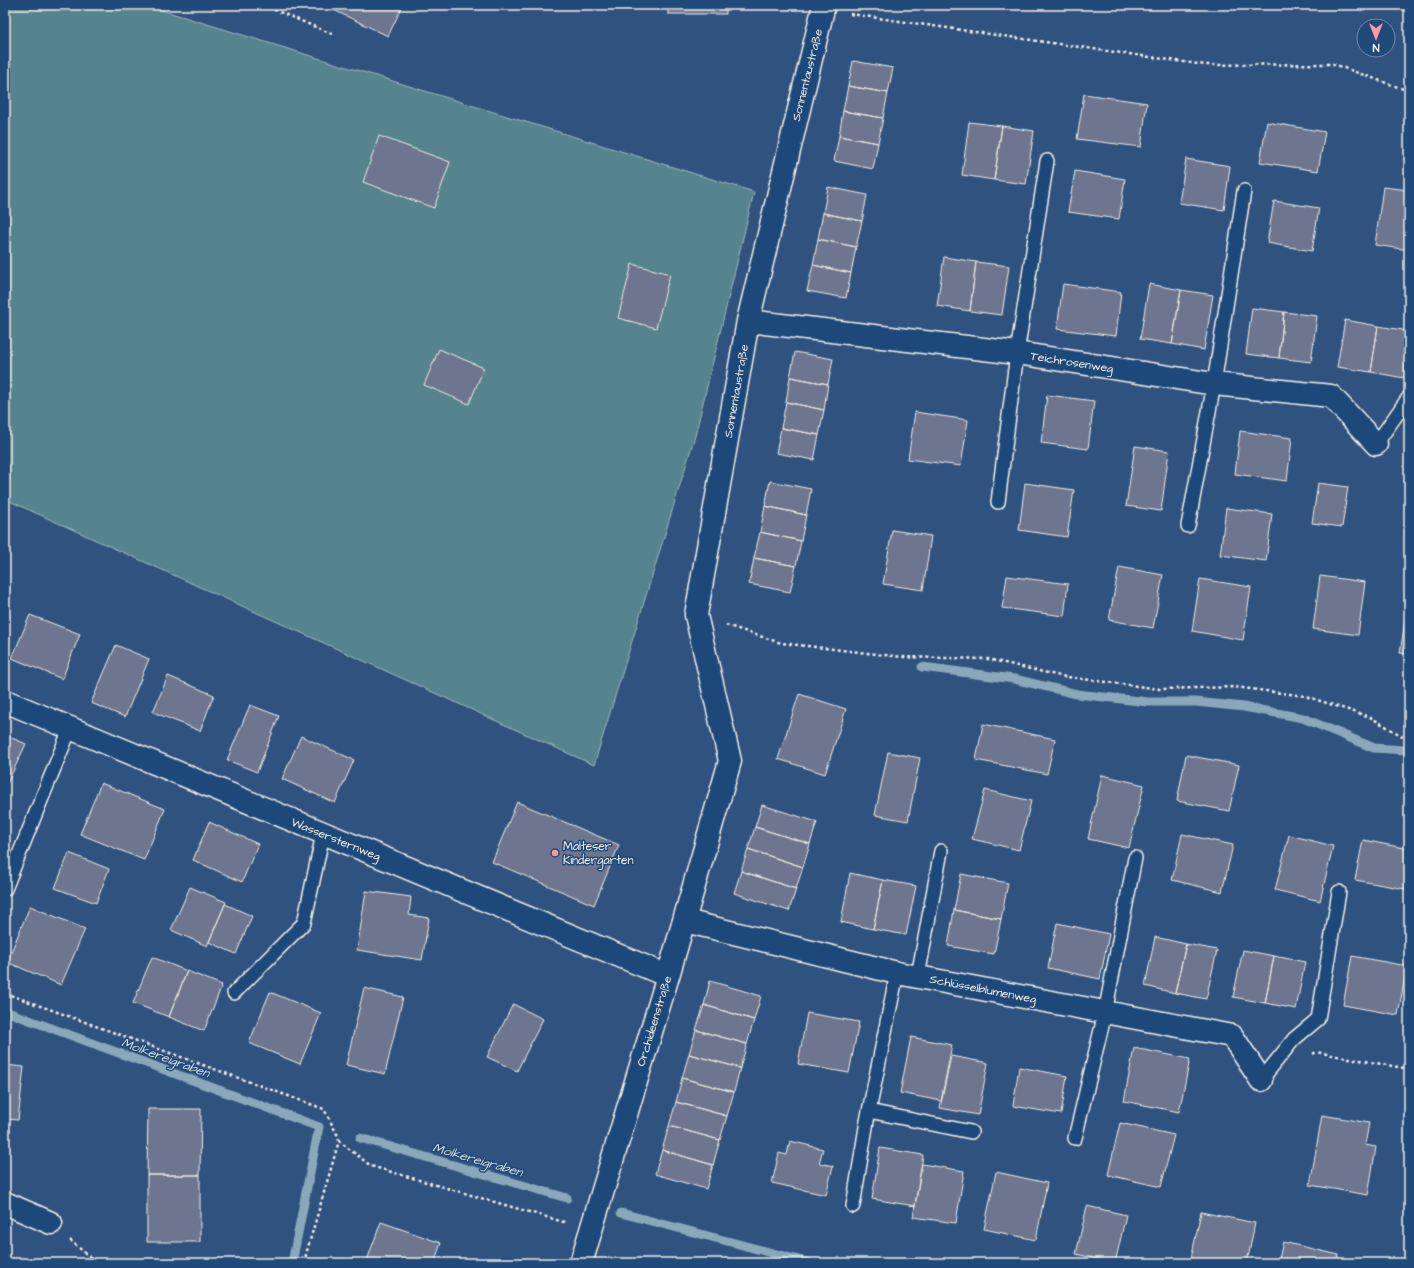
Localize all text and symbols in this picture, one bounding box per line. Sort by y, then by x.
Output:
north arrow [1356,18,1396,58]
street label: Sonnentaustraße [788,27,827,123]
text: N [1372,40,1379,55]
street label: Sonnentaustraße [720,343,753,439]
street label: Teichrosenweg [1029,348,1115,378]
street label: Wassersternweg [288,814,383,866]
place label: Malteser Kindergarten [563,838,634,870]
marker: Malteser Kindergarten [550,848,560,858]
street label: Schlüsselblumenweg [928,971,1038,1009]
street label: Orchideenstraße [633,973,676,1068]
water label: Molkereigraben [119,1034,214,1084]
water label: Molkereigraben [430,1139,526,1183]

